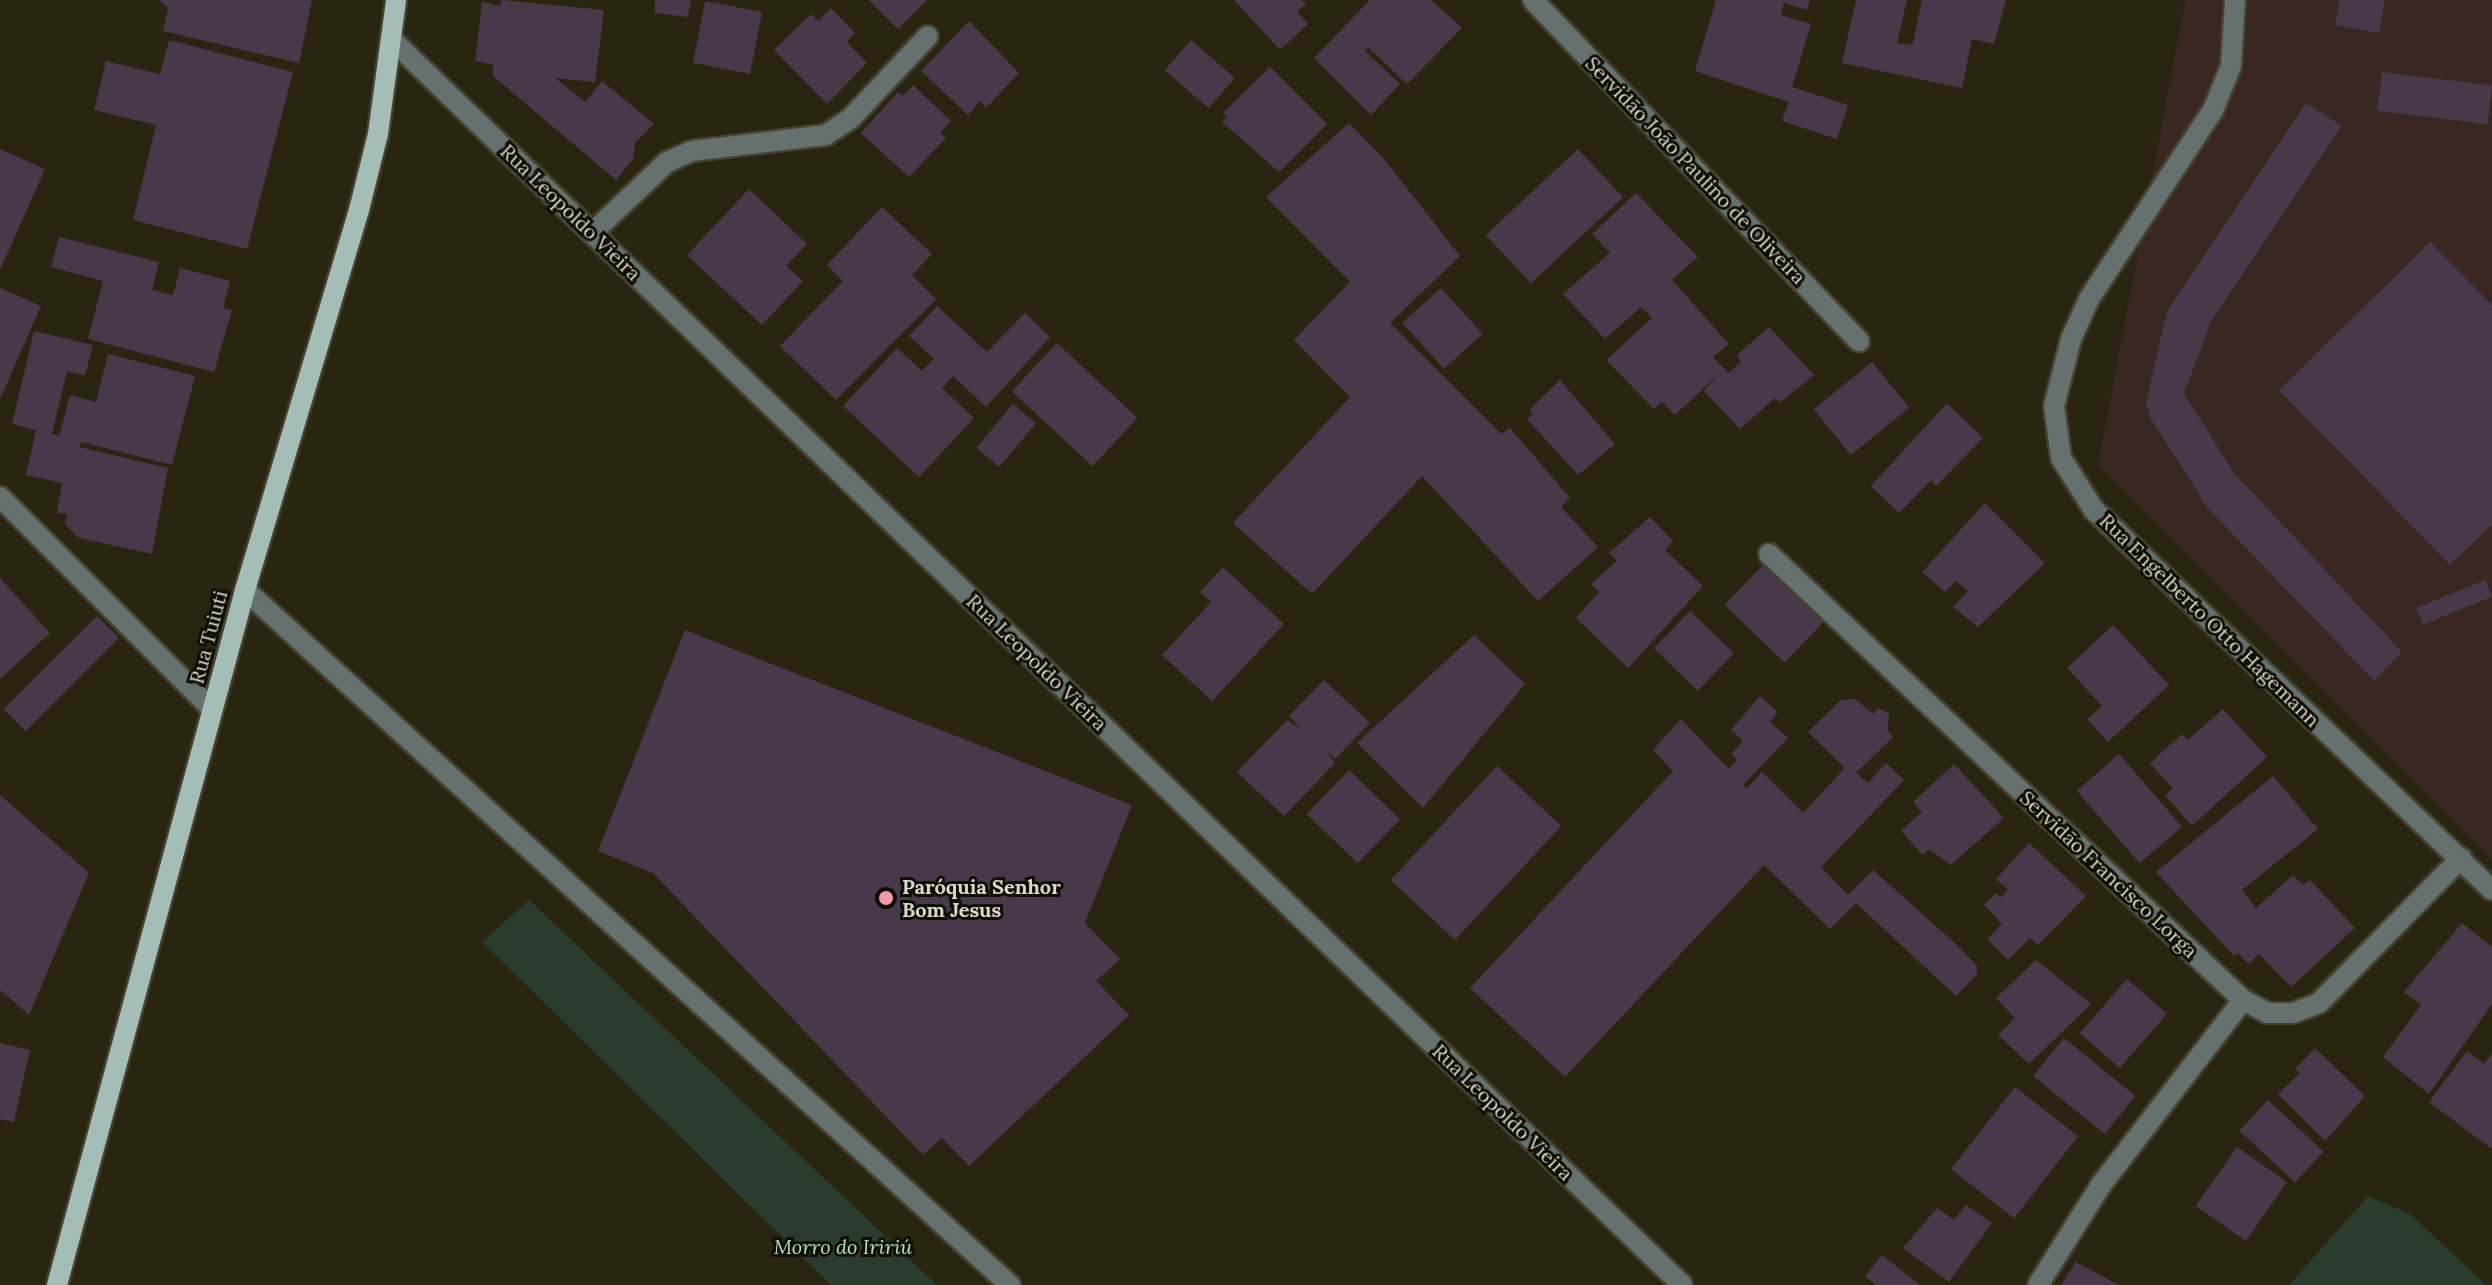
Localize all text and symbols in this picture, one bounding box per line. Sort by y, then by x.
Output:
street label: Servidão João Paulino de Oliveira [1581,51,1811,289]
street label: Rua Leopoldo Vieira [496,139,646,285]
street label: Rua Engelberto Otto Hagemann [2095,508,2325,732]
street label: Rua Tuiuti [184,588,232,686]
street label: Rua Leopoldo Vieira [962,589,1112,735]
street label: Servidão Francisco Lorga [2015,785,2203,963]
place label: Paróquia Senhor Bom Jesus [902,874,1061,921]
marker: Paróquia Senhor Bom Jesus [877,889,895,907]
street label: Rua Leopoldo Vieira [1428,1039,1578,1185]
park label: Morro do Iririú [774,1234,912,1258]

